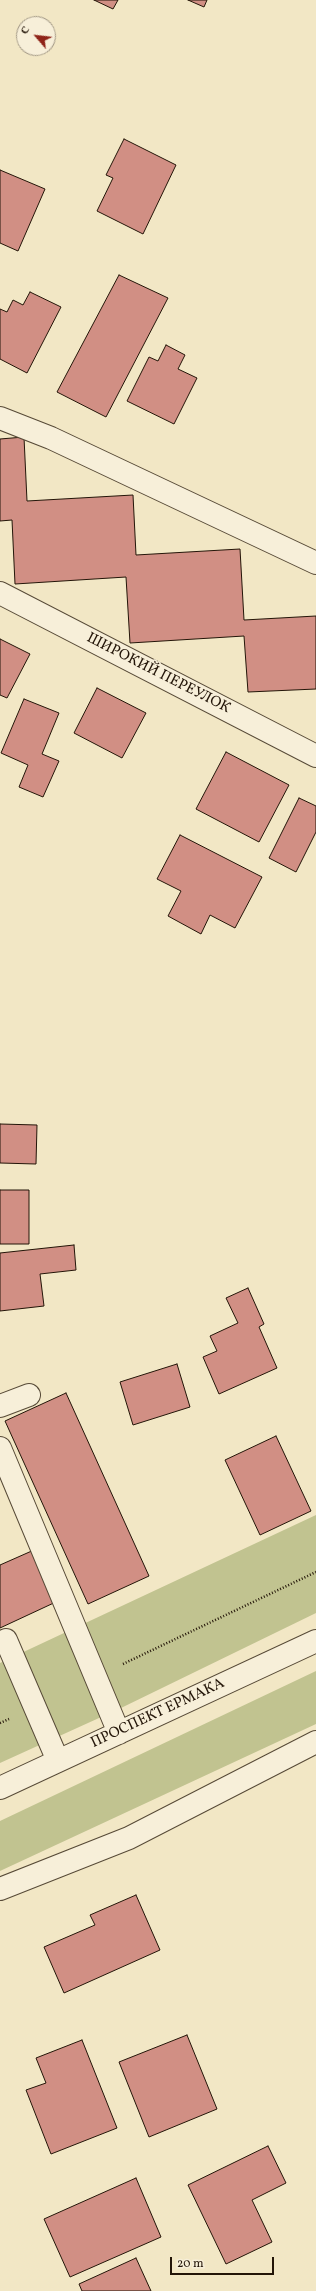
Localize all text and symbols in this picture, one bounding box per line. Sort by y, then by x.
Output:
north arrow [16,16,56,56]
text: С [18,24,34,37]
street label: ШИРОКИЙ ПЕРЕУЛОК [83,630,233,718]
street label: ПРОСПЕКТ ЕРМАКА [88,1675,228,1753]
scale bar [172,2249,276,2275]
text: 20 m [177,2256,204,2272]

